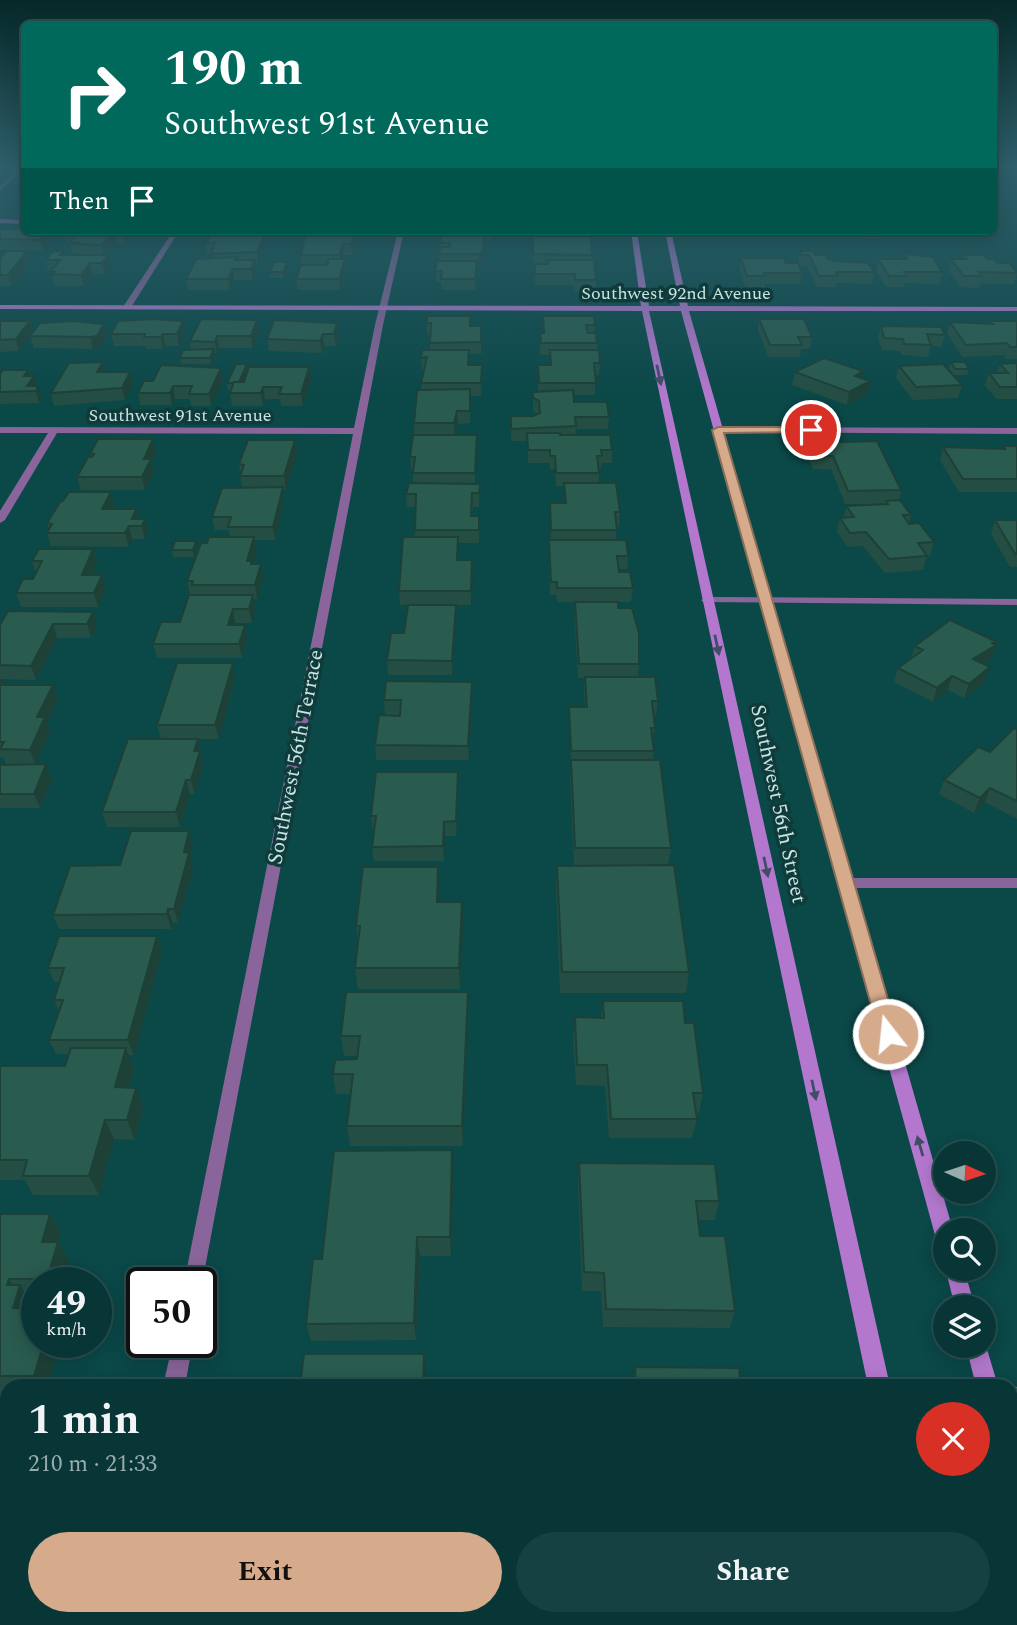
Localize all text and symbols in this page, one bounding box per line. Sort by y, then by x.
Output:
text: 190 m [164,32,303,107]
icon: right [49,49,140,140]
text: Southwest 91st Avenue [164,100,489,149]
text: Then [49,181,109,221]
icon: arrive [123,182,161,220]
street label: Southwest 92nd Avenue [581,280,771,307]
one-way arrow [654,364,665,386]
pin [781,400,841,460]
street label: Southwest 91st Avenue [88,402,272,429]
icon: arrive [792,411,830,449]
one-way arrow [712,634,723,656]
street label: Southwest 56th Terrace [259,647,333,867]
street label: Southwest 56th Street [741,702,815,906]
one-way arrow [760,856,771,878]
position arrow [851,997,925,1071]
one-way arrow [809,1079,820,1101]
one-way arrow [914,1135,925,1157]
north arrow [933,1141,996,1204]
map controls [933,1141,996,1358]
button: search [933,1218,996,1281]
speed limit sign: 50 [126,1267,217,1358]
text: 49 [47,1277,86,1330]
button: layers [933,1295,996,1358]
text: km/h [46,1316,87,1343]
text: 1 min [28,1389,140,1452]
button: close [916,1402,990,1476]
text: 210 m · 21:33 [28,1447,157,1482]
button: Exit [28,1532,502,1612]
button: Share [516,1532,990,1612]

